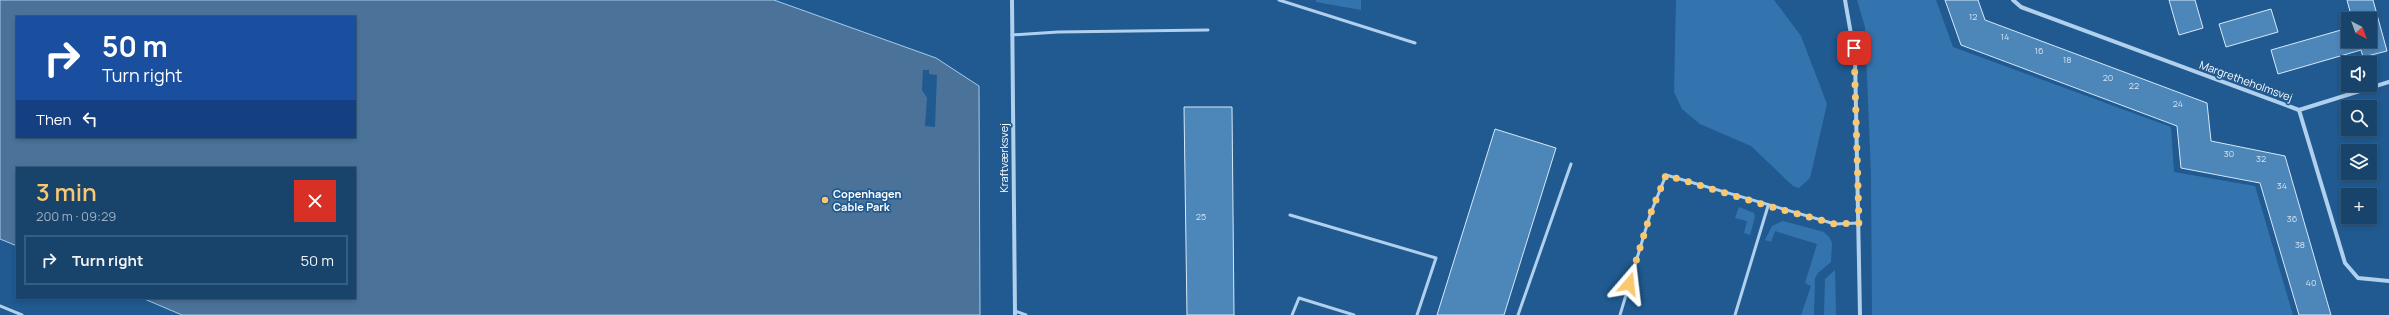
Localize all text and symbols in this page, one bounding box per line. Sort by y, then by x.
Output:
house number: 12 [1969,10,1977,23]
north arrow [2341,12,2377,48]
map controls [2341,12,2377,224]
text: 50 m [102,27,168,65]
house number: 14 [2001,30,2009,43]
pin [1837,31,1871,65]
icon: right [36,32,88,84]
icon: arrive [1843,37,1865,59]
house number: 16 [2034,44,2044,57]
house number: 18 [2063,53,2071,66]
button: sound [2341,56,2377,92]
street label: Margretheholmsvej [2197,57,2295,104]
text: Turn right [102,63,183,87]
house number: 20 [2103,71,2113,84]
house number: 22 [2129,79,2139,92]
house number: 24 [2173,97,2183,110]
button: search [2341,100,2377,136]
icon: left [79,108,101,130]
text: Then [36,109,71,130]
street label: Kraftværksvej [996,123,1011,193]
button: layers [2341,144,2377,180]
house number: 30 [2224,147,2234,160]
house number: 32 [2256,152,2266,165]
text: 3 min [36,175,97,208]
house number: 34 [2277,179,2287,192]
button: close [294,180,336,222]
place label: Copenhagen Cable Park [833,186,901,214]
button: + [2341,188,2377,224]
marker: Copenhagen Cable Park [820,195,830,205]
text: 200 m · 09:29 [36,207,116,225]
house number: 25 [1196,210,1206,223]
house number: 36 [2287,212,2298,225]
house number: 38 [2295,238,2305,251]
icon: right [38,249,60,271]
text: Turn right [72,250,143,271]
text: 50 m [300,250,334,271]
position arrow [1608,263,1650,305]
house number: 40 [2306,276,2316,289]

